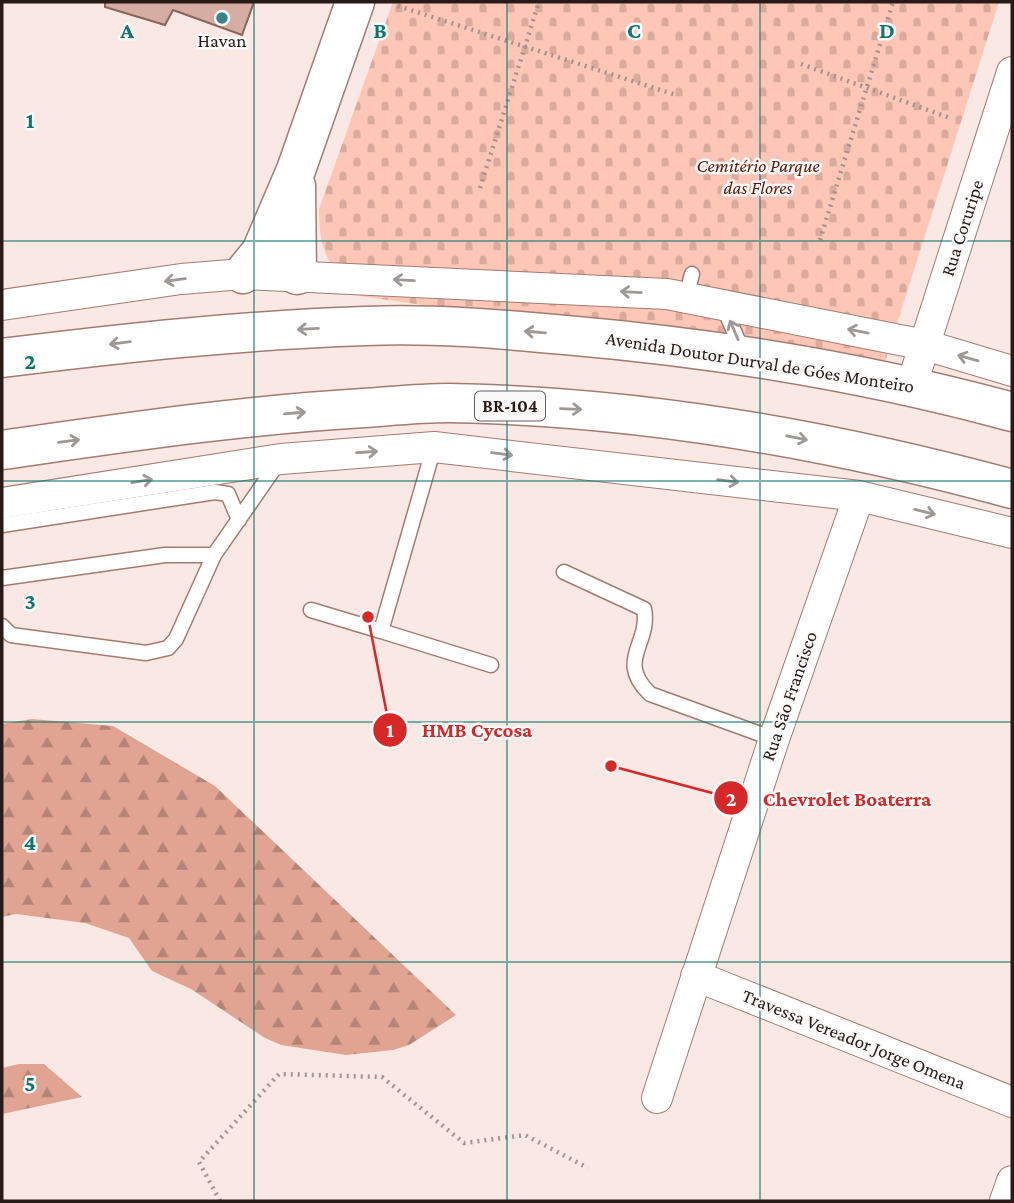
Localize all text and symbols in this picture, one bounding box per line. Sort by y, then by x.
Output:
marker: Havan [214,10,230,26]
text: A [119,17,134,43]
text: B [373,17,387,43]
text: C [627,17,641,43]
text: D [879,17,895,43]
place label: Havan [198,30,246,51]
text: 1 [26,107,35,133]
park label: Cemitério Parque das Flores [696,155,820,198]
street label: Rua Coruripe [937,177,987,279]
one-way arrow [164,274,187,287]
one-way arrow [392,274,415,287]
one-way arrow [620,285,643,298]
one-way arrow [727,320,740,341]
one-way arrow [297,323,320,336]
one-way arrow [847,324,870,338]
one-way arrow [524,325,547,338]
street label: Avenida Doutor Durval de Góes Monteiro [604,327,916,397]
one-way arrow [109,337,132,350]
text: 2 [24,348,36,374]
one-way arrow [958,350,980,363]
road number: BR-104 [475,392,545,420]
one-way arrow [559,402,582,415]
one-way arrow [283,406,306,419]
one-way arrow [785,432,808,445]
one-way arrow [57,434,80,447]
one-way arrow [356,445,378,458]
one-way arrow [490,448,513,461]
one-way arrow [130,474,153,487]
one-way arrow [716,474,739,487]
one-way arrow [913,506,936,519]
text: 3 [24,588,36,614]
street label: Rua São Francisco [757,628,821,764]
callout: HMB Cycosa [373,709,546,751]
text: 1 [386,718,394,742]
text: HMB Cycosa [422,718,533,742]
callout: Chevrolet Boaterra [713,777,945,819]
text: 2 [726,787,737,811]
text: Chevrolet Boaterra [763,787,932,811]
text: 4 [24,829,36,855]
street label: Travessa Vereador Jorge Omena [739,984,969,1094]
text: 5 [24,1070,36,1096]

